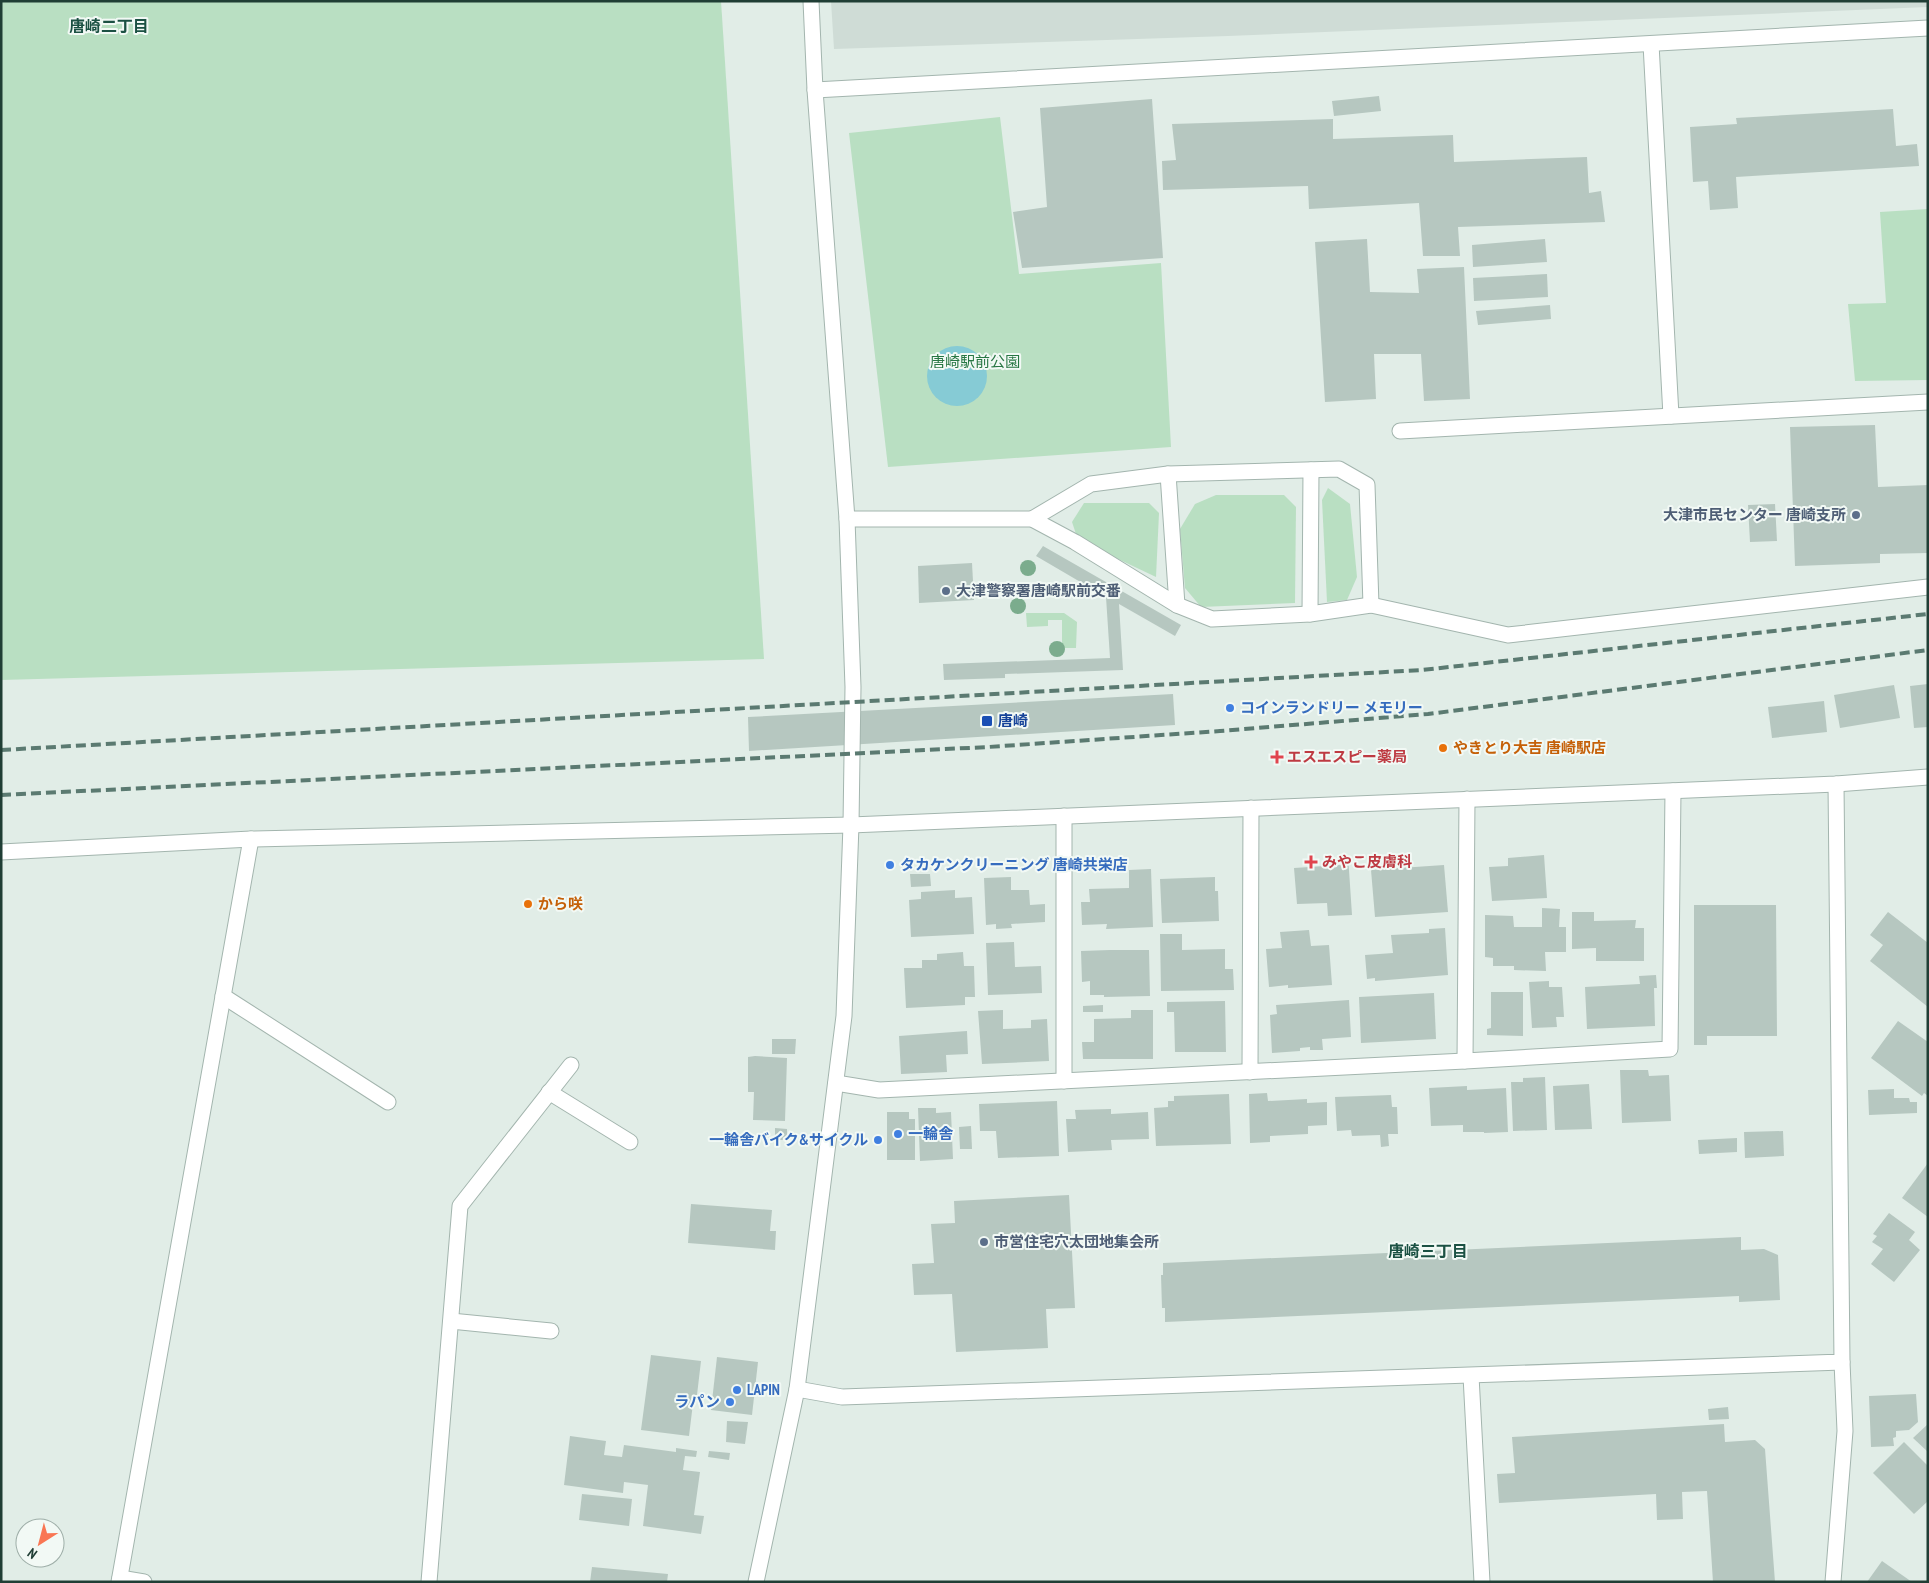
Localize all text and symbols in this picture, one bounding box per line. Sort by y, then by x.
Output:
district label: 唐崎二丁目 [69,16,149,36]
park label: 唐崎駅前公園 [930,352,1020,371]
place label: 大津市民センター 唐崎支所 [1663,505,1846,524]
marker: 大津市民センター 唐崎支所 [1850,509,1862,521]
place label: 大津警察署唐崎駅前交番 [956,581,1121,600]
marker: 大津警察署唐崎駅前交番 [940,585,952,597]
place label: コインランドリー メモリー [1240,698,1423,717]
marker: コインランドリー メモリー [1224,702,1236,714]
place label: 唐崎 [998,711,1028,730]
marker: 唐崎 [980,714,994,728]
place label: やきとり大吉 唐崎駅店 [1453,738,1606,757]
marker: やきとり大吉 唐崎駅店 [1437,742,1449,754]
place label: エスエスピー薬局 [1287,747,1407,766]
marker: エスエスピー薬局 [1271,751,1283,763]
place label: みやこ皮膚科 [1322,852,1412,871]
place label: タカケンクリーニング 唐崎共栄店 [900,855,1128,874]
marker: みやこ皮膚科 [1304,855,1318,869]
marker: タカケンクリーニング 唐崎共栄店 [884,859,896,871]
place label: から咲 [538,894,583,913]
marker: から咲 [522,898,534,910]
place label: 一輪舎 [908,1124,954,1143]
marker: 一輪舎 [892,1128,904,1140]
place label: 一輪舎バイク&サイクル [709,1130,868,1149]
marker: 一輪舎バイク&サイクル [872,1134,884,1146]
place label: 市営住宅穴太団地集会所 [994,1232,1159,1251]
marker: 市営住宅穴太団地集会所 [978,1236,990,1248]
district label: 唐崎三丁目 [1388,1241,1468,1261]
place label: LAPIN [747,1380,780,1399]
marker: LAPIN [731,1384,743,1396]
place label: ラパン [674,1392,720,1411]
marker: ラパン [724,1396,736,1408]
north arrow [15,1518,65,1568]
text: N [24,1544,41,1563]

